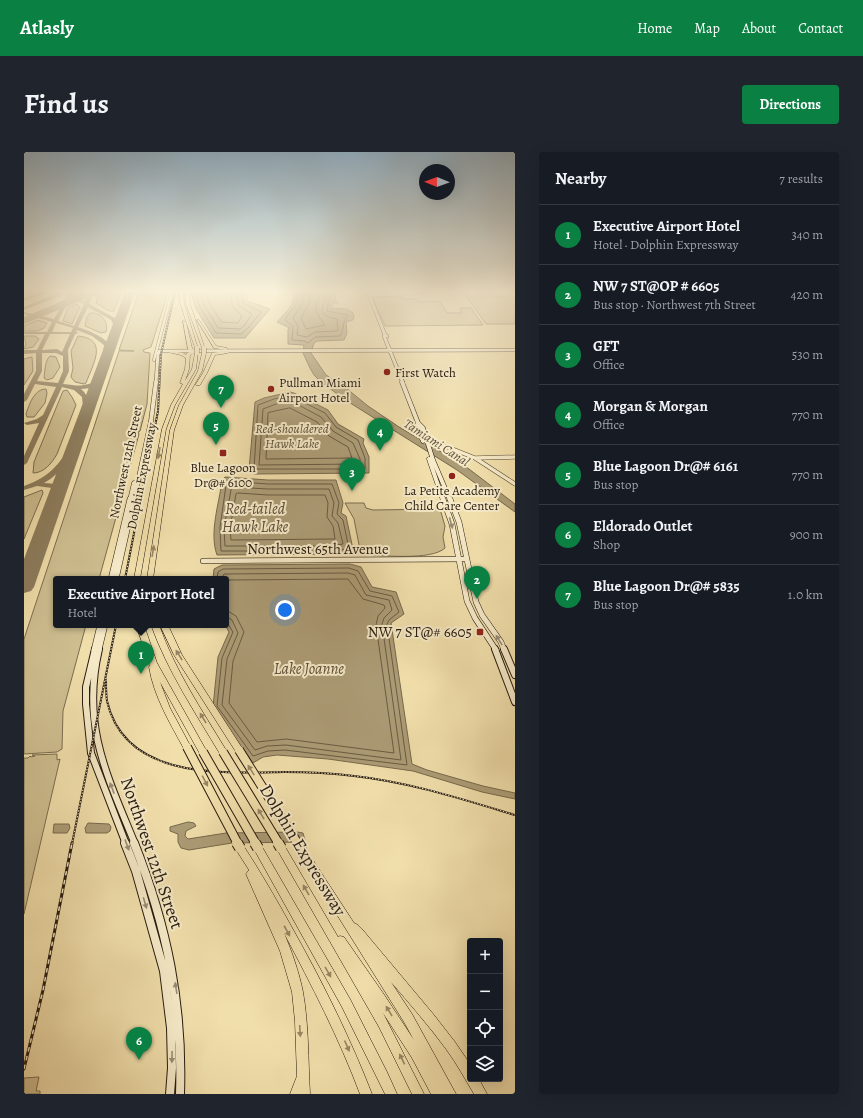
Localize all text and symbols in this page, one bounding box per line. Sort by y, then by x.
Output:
text: Atlasly [20,15,74,41]
text: Home [637,19,672,38]
text: Map [694,19,720,38]
text: About [742,19,776,38]
text: Contact [798,19,843,38]
text: Find us [24,85,109,123]
button: Directions [742,85,839,124]
north arrow [419,164,455,200]
text: Nearby [555,167,606,190]
text: 7 results [779,170,823,187]
text: Executive Airport Hotel [593,216,740,236]
text: 1 [566,226,570,243]
text: 340 m [791,226,823,243]
text: Hotel · Dolphin Expressway [593,236,738,253]
text: NW 7 ST@OP # 6605 [593,276,719,296]
text: 2 [565,286,571,303]
text: 420 m [791,286,823,303]
text: Bus stop · Northwest 7th Street [593,296,756,313]
text: GFT [593,336,619,356]
text: 3 [565,346,571,363]
text: 530 m [792,346,823,363]
text: Office [593,356,625,373]
place label: First Watch [395,364,456,381]
marker: First Watch [382,367,392,377]
place label: Pullman Miami Airport Hotel [278,374,362,406]
pin: 7 [208,375,234,408]
marker: Pullman Miami Airport Hotel [266,384,276,394]
text: Morgan & Morgan [593,396,708,416]
street label: Northwest 12th Street [105,404,146,520]
text: 4 [565,406,571,423]
text: 770 m [792,406,823,423]
pin: 5 [203,412,229,445]
water label: Tamiami Canal [400,415,474,471]
text: Office [593,416,625,433]
pin: 4 [367,418,393,451]
water label: Red-shouldered Hawk Lake [255,420,329,452]
street label: Dolphin Expressway [123,421,160,531]
one-way arrow [156,447,162,459]
marker: Blue Lagoon Dr@# 6100 [218,448,228,458]
text: Blue Lagoon Dr@# 6161 [593,456,738,476]
pin: 3 [339,458,365,491]
place label: Blue Lagoon Dr@# 6100 [190,459,256,491]
text: 5 [565,466,571,483]
text: 770 m [792,466,823,483]
marker: La Petite Academy Child Care Center [447,471,457,481]
text: Bus stop [593,476,638,493]
place label: La Petite Academy Child Care Center [404,482,500,514]
water label: Red-tailed Hawk Lake [222,498,288,538]
text: Eldorado Outlet [593,516,693,536]
one-way arrow [448,517,454,529]
text: 6 [565,526,571,543]
text: 900 m [790,526,823,543]
text: Shop [593,536,620,553]
street label: Northwest 65th Avenue [247,539,389,559]
one-way arrow [150,545,156,557]
pin: 2 [464,566,490,599]
popup [53,576,229,628]
text: Blue Lagoon Dr@# 5835 [593,576,740,596]
text: Executive Airport Hotel [67,584,215,604]
text: 7 [565,586,571,603]
text: 1.0 km [788,586,823,603]
text: Bus stop [593,596,638,613]
your location [275,600,295,620]
text: Hotel [67,604,97,621]
place label: NW 7 ST@# 6605 [368,622,472,642]
marker: NW 7 ST@# 6605 [475,627,485,637]
one-way arrow [495,635,503,645]
pin: 1 [128,641,154,674]
one-way arrow [175,650,183,660]
water label: Lake Joanne [274,658,344,680]
one-way arrow [199,712,206,724]
one-way arrow [248,764,255,776]
street label: Northwest 12th Street [115,774,189,932]
one-way arrow [202,775,208,787]
street label: Dolphin Expressway [254,780,352,921]
one-way arrow [109,782,115,794]
one-way arrow [257,808,264,820]
one-way arrow [124,839,130,851]
one-way arrow [303,884,310,896]
one-way arrow [142,897,148,909]
one-way arrow [283,925,290,937]
map controls [467,938,503,1082]
button: + [467,938,503,974]
one-way arrow [324,966,331,978]
button: − [467,974,503,1010]
one-way arrow [173,982,179,994]
one-way arrow [385,1006,393,1016]
button: locate [467,1010,503,1046]
one-way arrow [297,1025,304,1037]
pin: 6 [126,1027,152,1060]
one-way arrow [344,1040,350,1051]
button: layers [467,1046,503,1082]
one-way arrow [169,1051,175,1064]
one-way arrow [399,1053,405,1064]

